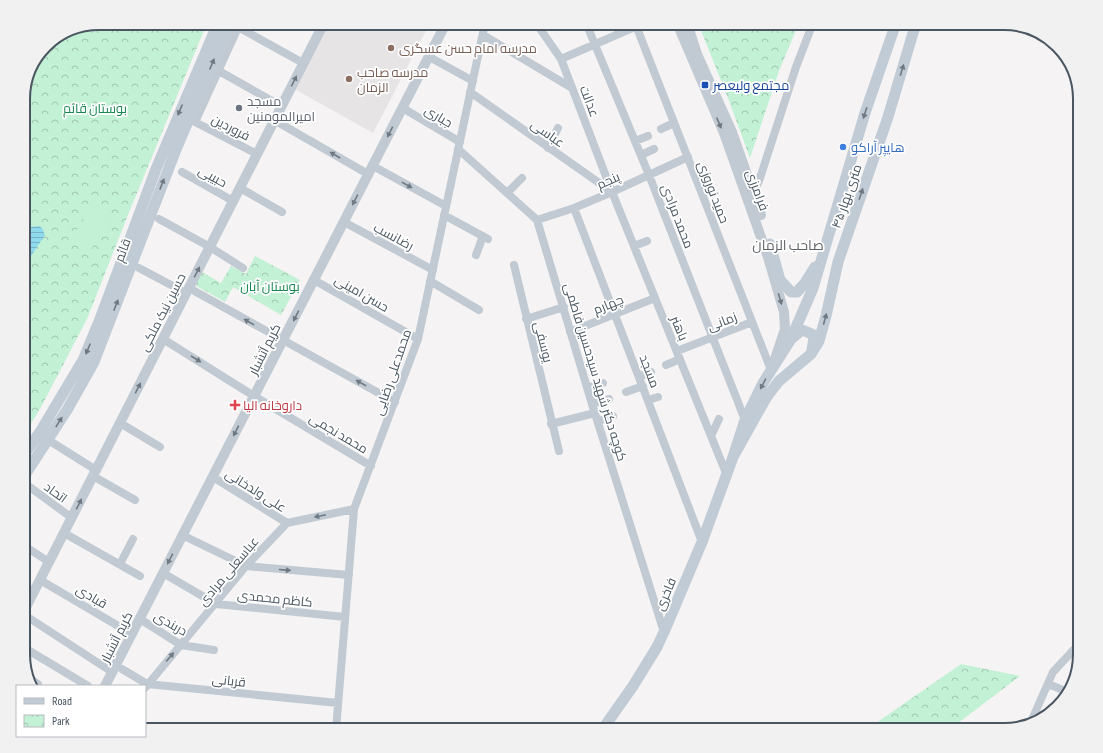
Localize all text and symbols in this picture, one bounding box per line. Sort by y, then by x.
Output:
place label: مدرسه امام حسن عسگری [399,41,537,58]
marker: مدرسه امام حسن عسگری [386,43,396,53]
one-way arrow [209,58,215,69]
one-way arrow [899,64,905,76]
place label: مدرسه صاحب الزمان [357,65,428,96]
marker: مدرسه صاحب الزمان [344,74,354,84]
one-way arrow [291,75,297,87]
place label: مجتمع ولیعصر [712,78,789,94]
marker: مجتمع ولیعصر [700,80,710,90]
street label: عدالت [576,83,602,119]
place label: مسجد امیرالمومنین [247,94,315,125]
park label: بوستان قائم [63,101,127,118]
street label: جباری [422,102,455,131]
marker: مسجد امیرالمومنین [234,103,244,113]
one-way arrow [177,105,183,117]
one-way arrow [862,107,868,119]
street label: فروردین [209,111,253,144]
street label: عباسی [527,116,567,151]
one-way arrow [717,118,723,130]
one-way arrow [387,127,393,138]
place label: هایپر آراکو [851,140,905,157]
marker: هایپر آراکو [838,142,848,152]
one-way arrow [329,151,341,158]
street label: حمید نوروزی [694,159,732,226]
street label: ۴۵ متری بهار [828,162,865,231]
street label: حبیبی [195,163,230,191]
street label: فرامرزی [742,168,772,213]
street label: پنجم [594,169,623,194]
one-way arrow [160,177,166,189]
one-way arrow [401,181,413,188]
street label: محمد مرادی [657,182,697,251]
one-way arrow [859,188,865,200]
one-way arrow [352,194,358,206]
street label: رضانسب [371,220,416,254]
street label: قائم [111,236,136,265]
district label: صاحب الزمان [752,237,824,254]
one-way arrow [194,266,200,278]
street label: حسین نیک ملکی [136,271,189,354]
street label: حسن امینی [331,272,392,316]
park label: بوستان آبان [240,279,300,295]
street label: کوچه دکتر شهید سیدحسین فاطمی [559,281,630,464]
street label: چهارم [591,292,626,319]
one-way arrow [777,293,783,305]
one-way arrow [113,299,119,311]
street label: زمانی [705,309,739,335]
one-way arrow [292,310,299,322]
one-way arrow [823,312,829,325]
street label: باهنر [667,313,691,343]
one-way arrow [243,318,255,325]
street label: یوسفی [530,320,556,365]
street label: کریم آتشبار [245,321,285,379]
street label: محمدعلی رضایی [371,327,415,418]
one-way arrow [84,343,90,355]
street label: مسجد [635,352,663,390]
one-way arrow [190,356,202,363]
one-way arrow [760,378,766,390]
one-way arrow [355,380,366,387]
one-way arrow [135,382,141,393]
place label: داروخانه الیا [243,398,302,414]
marker: داروخانه الیا [230,400,240,410]
street label: محمد نجمی [306,410,371,458]
one-way arrow [56,416,63,428]
one-way arrow [233,426,239,437]
street label: علی ولدخانی [222,466,289,516]
street label: اتحاد [41,479,70,507]
one-way arrow [76,498,82,509]
one-way arrow [314,513,326,519]
street label: عباسعلی مرادی [195,534,262,610]
one-way arrow [167,554,173,565]
one-way arrow [279,566,291,573]
street label: فاخری [652,575,680,613]
street label: قبادی [73,581,110,612]
street label: کاظم محمدی [236,587,313,612]
street label: دربندی [151,608,190,640]
street label: کریم آتشبار [97,609,137,667]
one-way arrow [165,652,174,663]
street label: قربانی [211,671,247,691]
legend [16,685,146,737]
text: Road [52,694,72,709]
text: Park [52,714,70,729]

